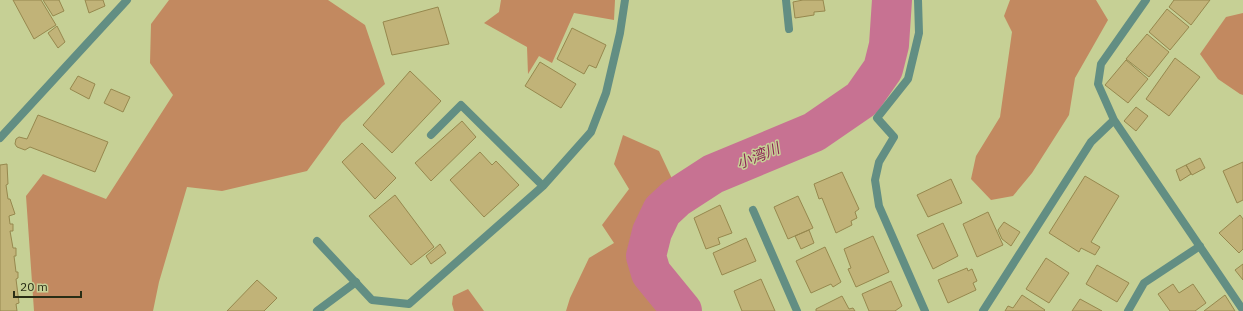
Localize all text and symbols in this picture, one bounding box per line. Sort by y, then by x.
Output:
water label: 小湾川 [733,138,784,173]
scale bar [14,273,81,299]
text: 20 m [20,279,48,294]

